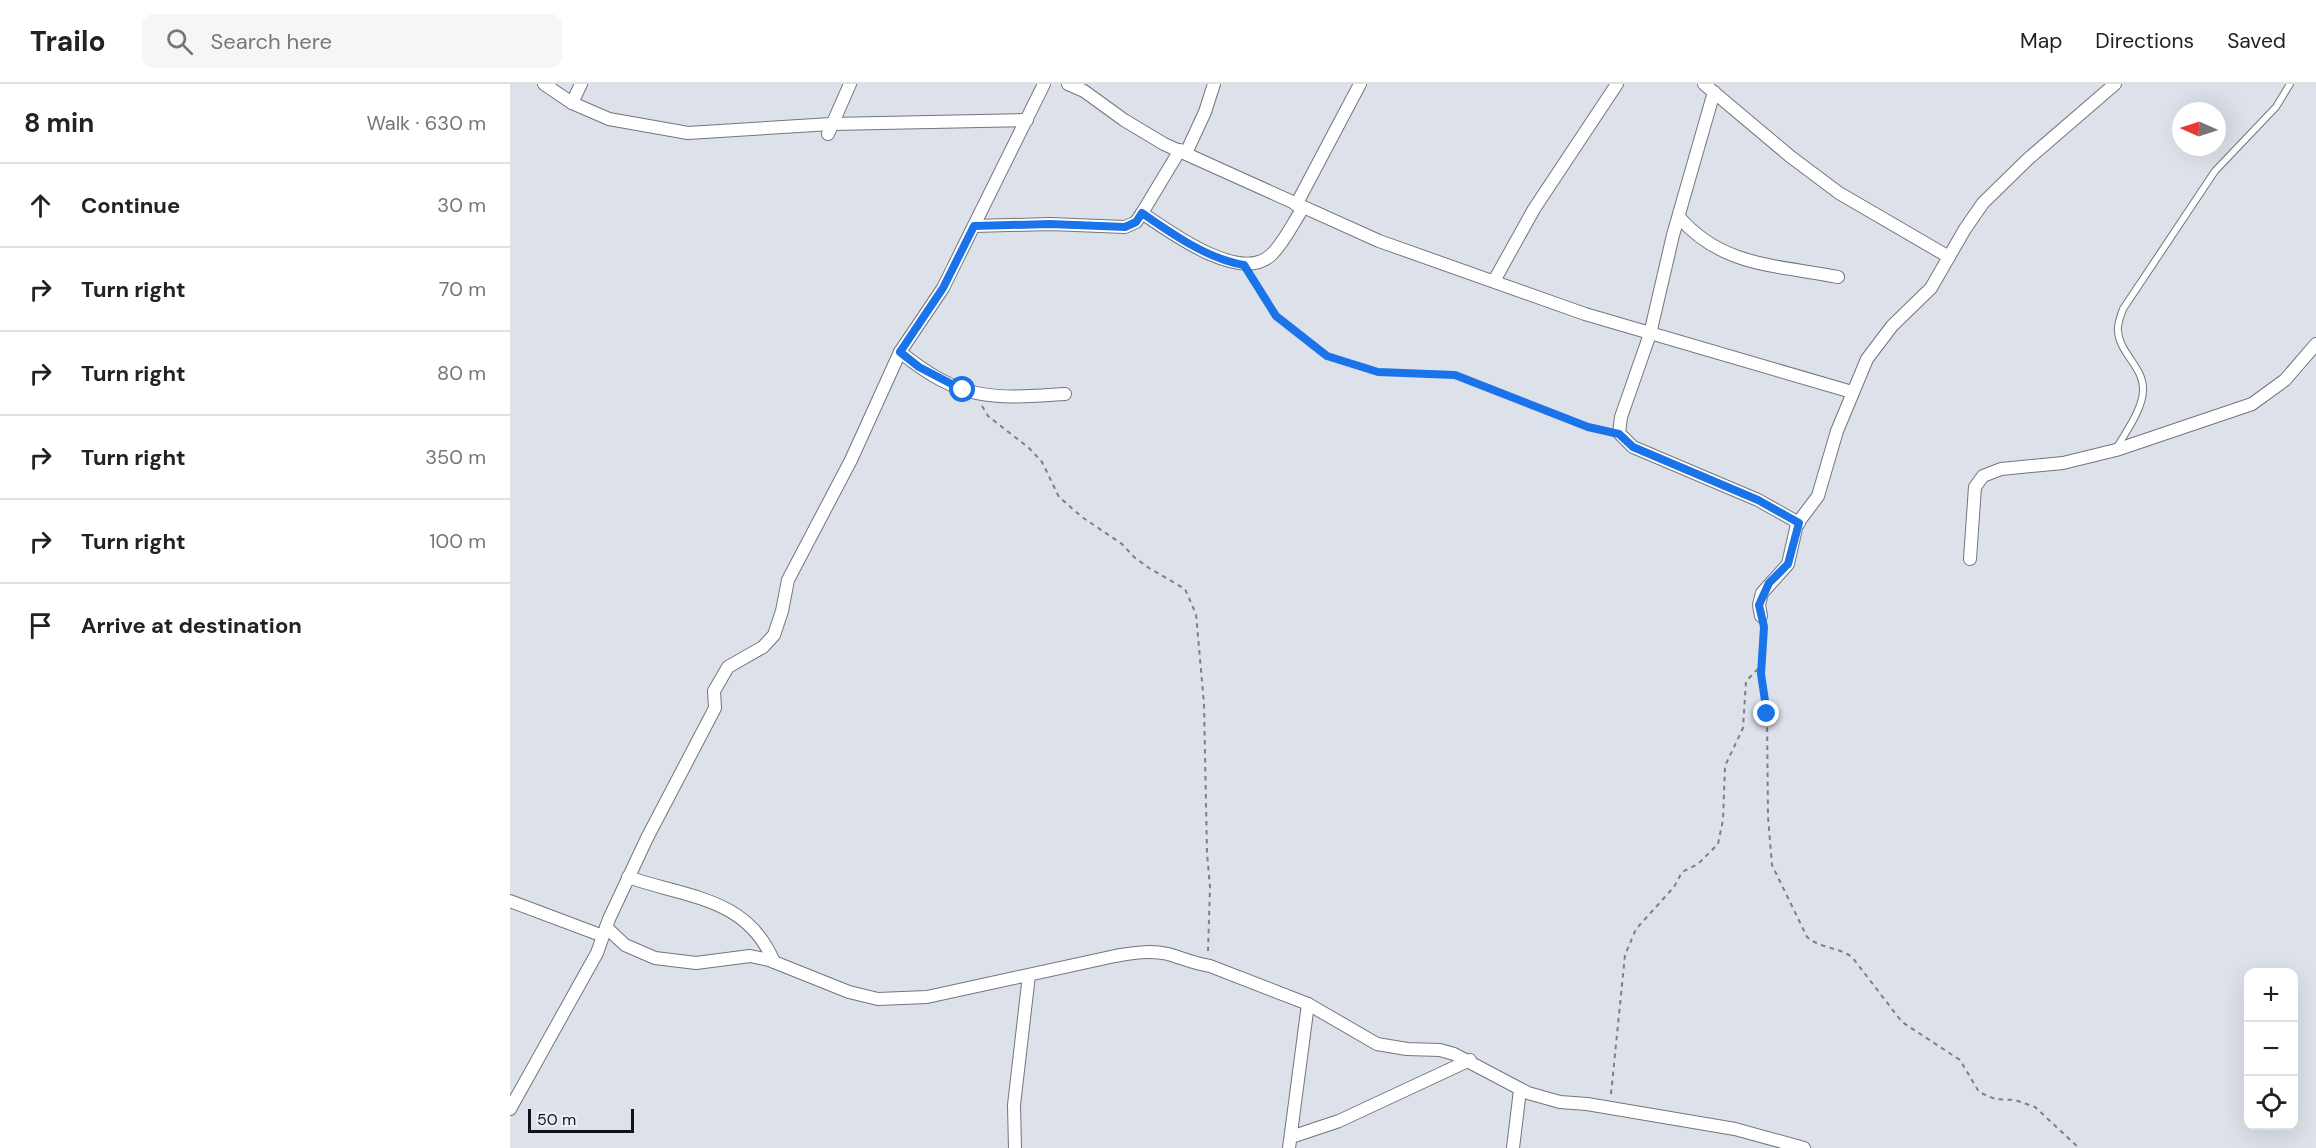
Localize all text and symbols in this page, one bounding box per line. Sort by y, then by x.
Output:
search box [142,14,562,68]
text: Trailo [30,23,106,60]
icon: search [163,25,196,58]
text: Search here [211,27,332,56]
text: Map [2020,27,2062,55]
text: Directions [2095,27,2194,55]
text: Saved [2227,27,2286,55]
north arrow [2172,102,2226,156]
text: 8 min [24,106,94,140]
text: Walk · 630 m [366,110,486,136]
icon: ahead [24,189,57,222]
text: Continue [81,191,180,220]
text: 30 m [437,192,486,218]
icon: right [24,273,57,306]
text: Turn right [81,275,186,304]
text: 70 m [439,276,486,302]
icon: right [24,357,57,390]
text: Turn right [81,359,186,388]
text: 80 m [437,360,486,386]
route start [949,376,975,402]
icon: right [24,441,57,474]
text: Turn right [81,443,186,472]
text: 350 m [425,444,486,470]
icon: right [24,525,57,558]
text: Turn right [81,527,186,556]
text: 100 m [429,528,486,554]
icon: arrive [24,609,57,642]
text: Arrive at destination [81,611,302,640]
route end [1753,700,1779,726]
map controls [2244,968,2298,1130]
button: + [2244,968,2298,1022]
button: − [2244,1022,2298,1076]
button: locate [2244,1076,2298,1130]
scale bar [528,1106,634,1134]
text: 50 m [537,1109,576,1130]

